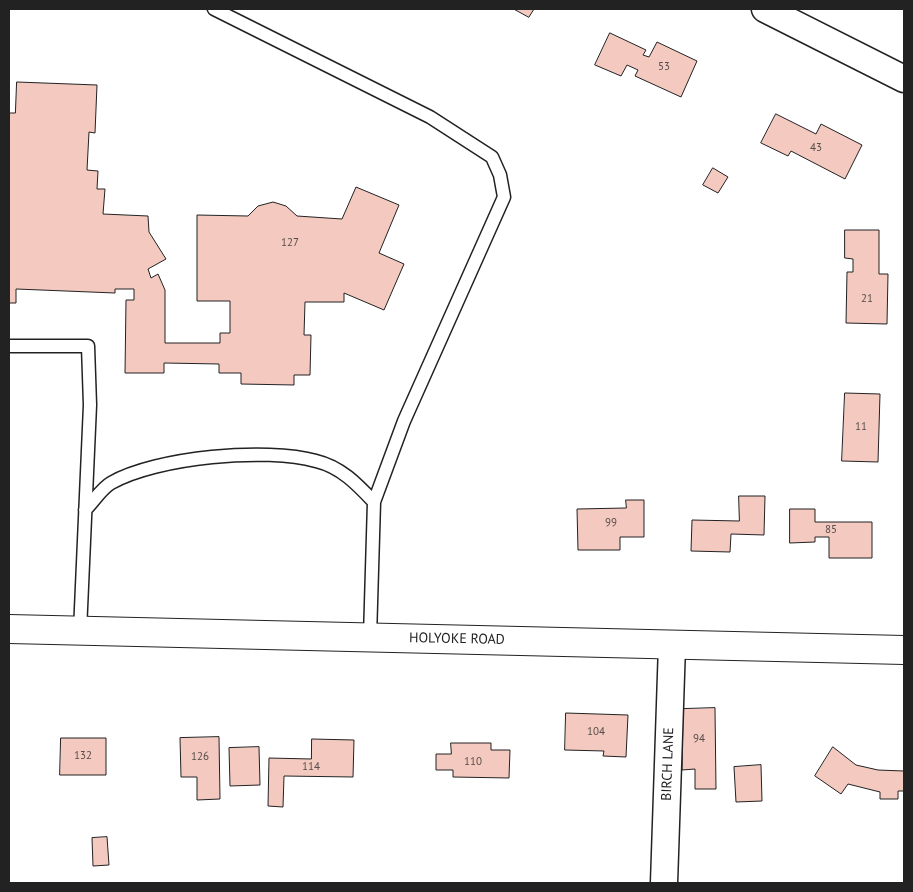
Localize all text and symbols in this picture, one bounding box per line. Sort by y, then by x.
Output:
house number: 53 [658,60,670,74]
house number: 43 [810,141,822,155]
house number: 127 [281,236,299,250]
house number: 21 [861,292,873,306]
house number: 11 [855,420,867,434]
house number: 99 [605,516,617,530]
house number: 85 [825,523,837,537]
street label: HOLYOKE ROAD [409,630,505,648]
house number: 104 [587,725,605,739]
street label: BIRCH LANE [658,727,678,801]
house number: 94 [693,732,705,746]
house number: 132 [74,749,92,763]
house number: 126 [191,750,209,764]
house number: 110 [464,755,482,769]
house number: 114 [302,760,320,774]

